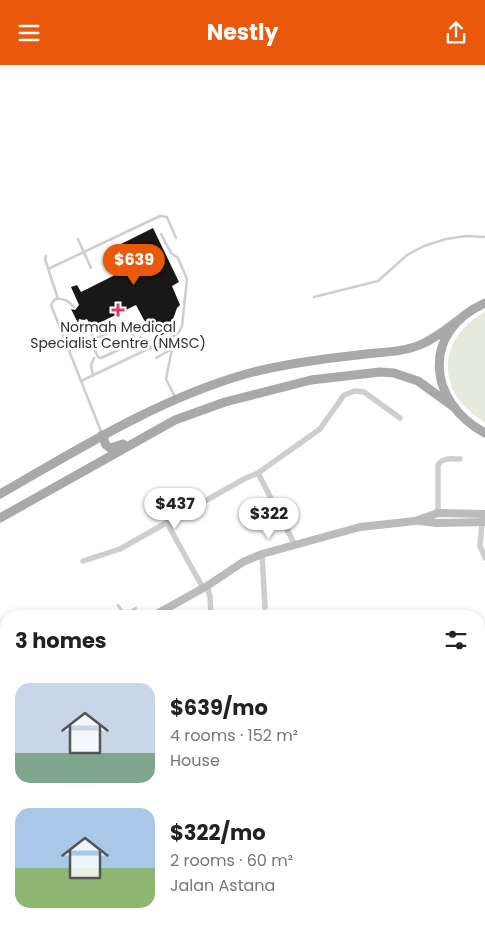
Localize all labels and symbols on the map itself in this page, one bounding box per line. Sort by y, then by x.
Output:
pin: $639 [104,243,164,286]
marker: Normah Medical Specialist Centre (NMSC) [111,303,125,317]
place label: Normah Medical Specialist Centre (NMSC) [30,317,206,353]
pin: $437 [145,487,205,530]
pin: $322 [239,497,299,540]

